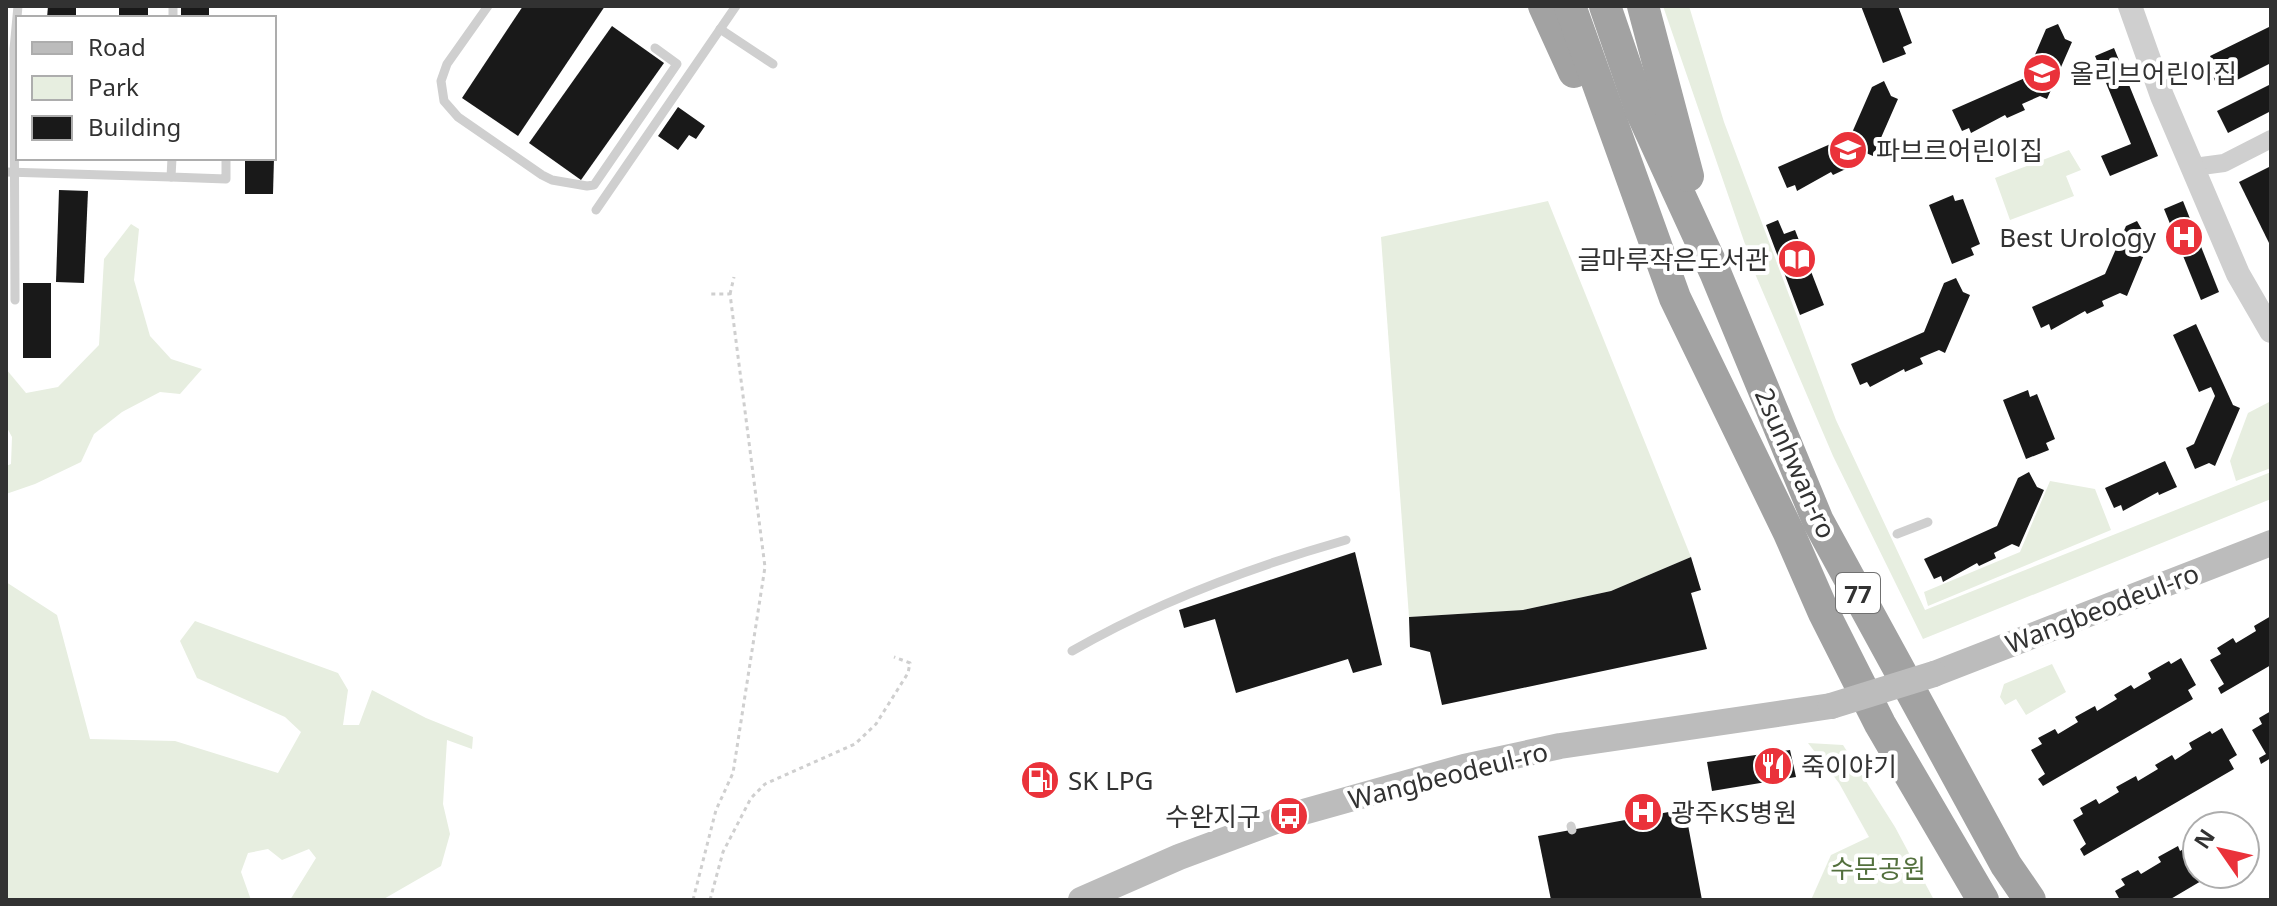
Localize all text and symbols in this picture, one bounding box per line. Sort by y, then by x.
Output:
legend [16,16,276,160]
text: Road [88,30,146,63]
school or university icon: 올리브어린이집 [2021,52,2063,94]
place label: 올리브어린이집 [2070,55,2237,91]
text: Park [88,70,139,103]
text: Building [88,110,181,143]
school or university icon: 파브르어린이집 [1827,129,1869,171]
place label: 파브르어린이집 [1876,132,2043,168]
hospital icon: Best Urology [2163,216,2205,258]
place label: Best Urology [1999,219,2157,255]
library icon: 글마루작은도서관 [1776,238,1818,280]
place label: 글마루작은도서관 [1578,241,1769,277]
street label: 2sunhwan-ro [1747,382,1845,544]
street label: Wangbeodeul-ro [2000,555,2204,661]
road number: 77 [1836,573,1880,613]
street label: Wangbeodeul-ro [1344,733,1552,817]
restaurant icon: 죽이야기 [1752,745,1794,787]
place label: 죽이야기 [1801,748,1897,784]
fuel station icon: SK LPG [1019,759,1061,801]
place label: SK LPG [1068,762,1153,798]
hospital icon: 광주KS병원 [1622,791,1664,833]
place label: 광주KS병원 [1671,794,1797,830]
bus stop icon: 수완지구 [1268,795,1310,837]
place label: 수완지구 [1165,798,1261,834]
north arrow [2181,810,2261,890]
text: N [2186,822,2221,854]
park label: 수문공원 [1830,850,1926,886]

